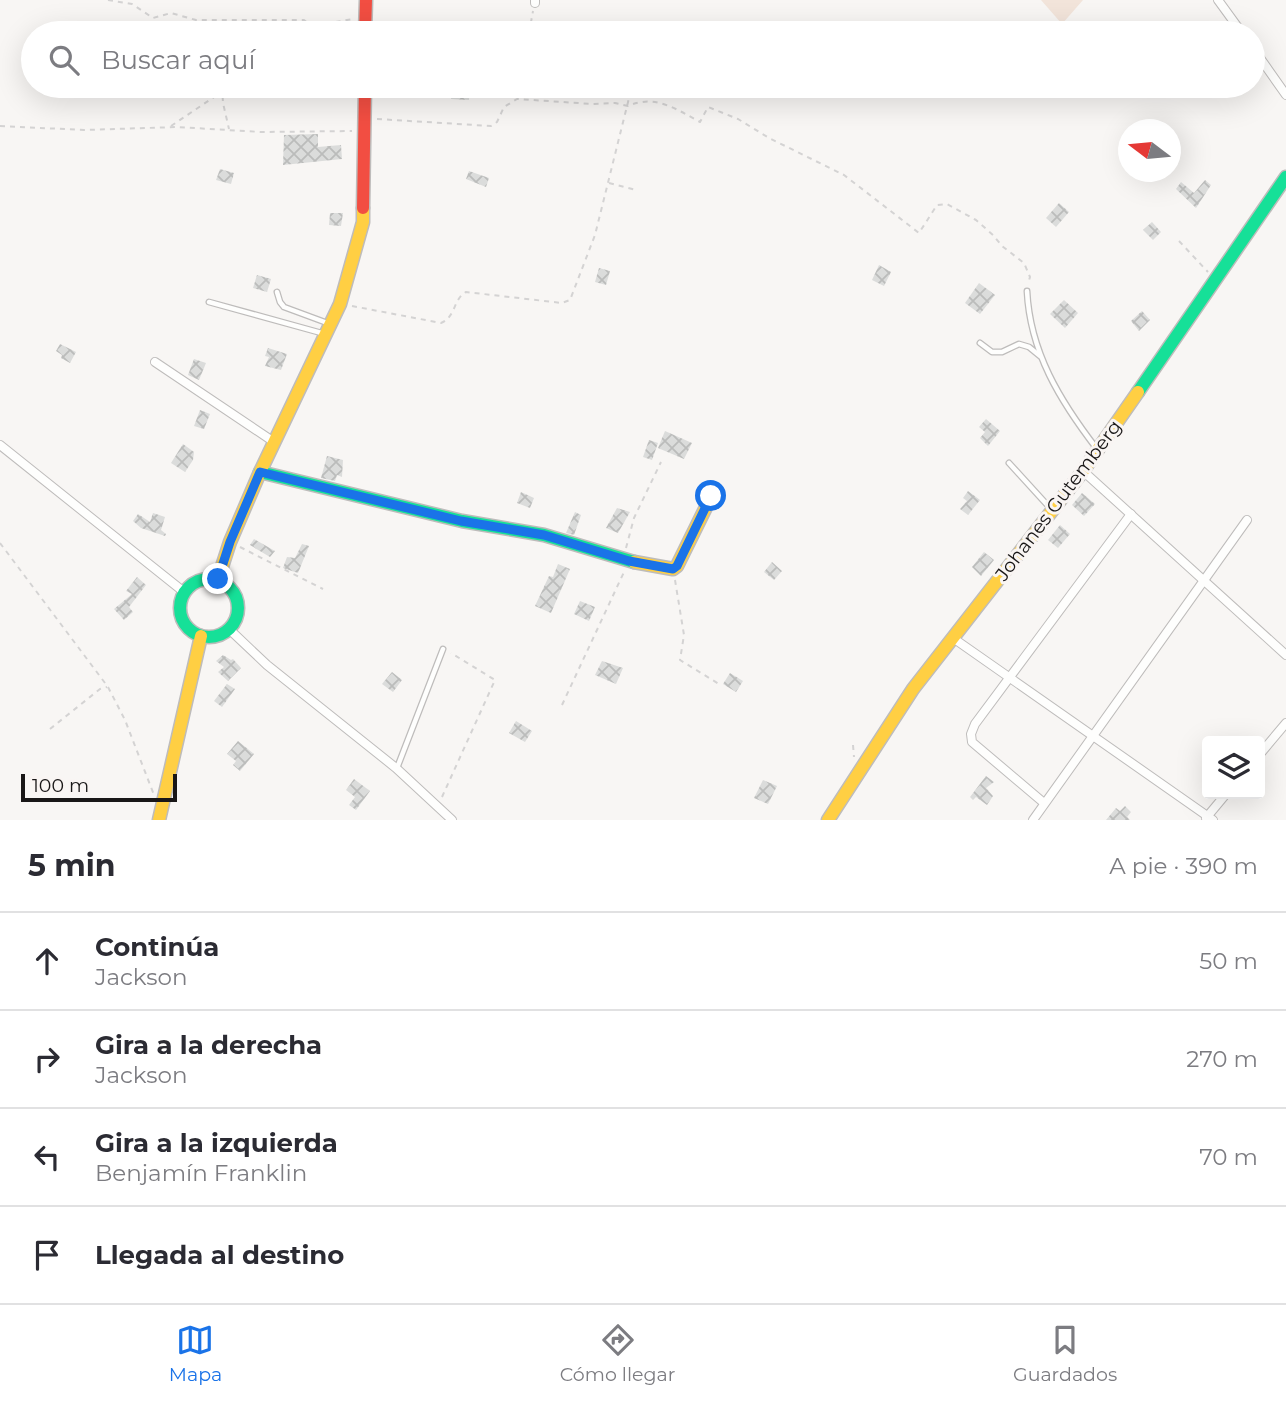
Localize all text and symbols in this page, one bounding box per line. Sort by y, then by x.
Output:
search box [21,21,1265,98]
icon: search [45,41,83,79]
text: Buscar aquí [101,44,255,76]
north arrow [1118,119,1181,182]
street label: Johanes Gutemberg [990,415,1126,586]
route start [695,480,726,511]
route end [202,563,233,594]
map controls [1202,736,1265,799]
button: layers [1202,736,1265,799]
scale bar [21,771,177,803]
text: 100 m [32,774,89,797]
text: 5 min [28,847,116,884]
text: A pie · 390 m [1109,852,1258,880]
text: Continúa [95,931,219,963]
icon: ahead [28,942,66,980]
text: 50 m [1199,947,1258,975]
text: Jackson [95,963,187,991]
text: Gira a la derecha [95,1029,322,1061]
icon: right [28,1040,66,1078]
text: 270 m [1186,1045,1258,1073]
text: Jackson [95,1061,187,1089]
text: Gira a la izquierda [95,1127,338,1159]
icon: left [28,1138,66,1176]
text: 70 m [1199,1143,1258,1171]
text: Benjamín Franklin [95,1159,307,1187]
icon: arrive [28,1236,66,1274]
text: Llegada al destino [95,1239,344,1271]
tab: Mapa [169,1321,222,1386]
tab: Cómo llegar [560,1321,675,1386]
tab: Guardados [1013,1321,1117,1386]

